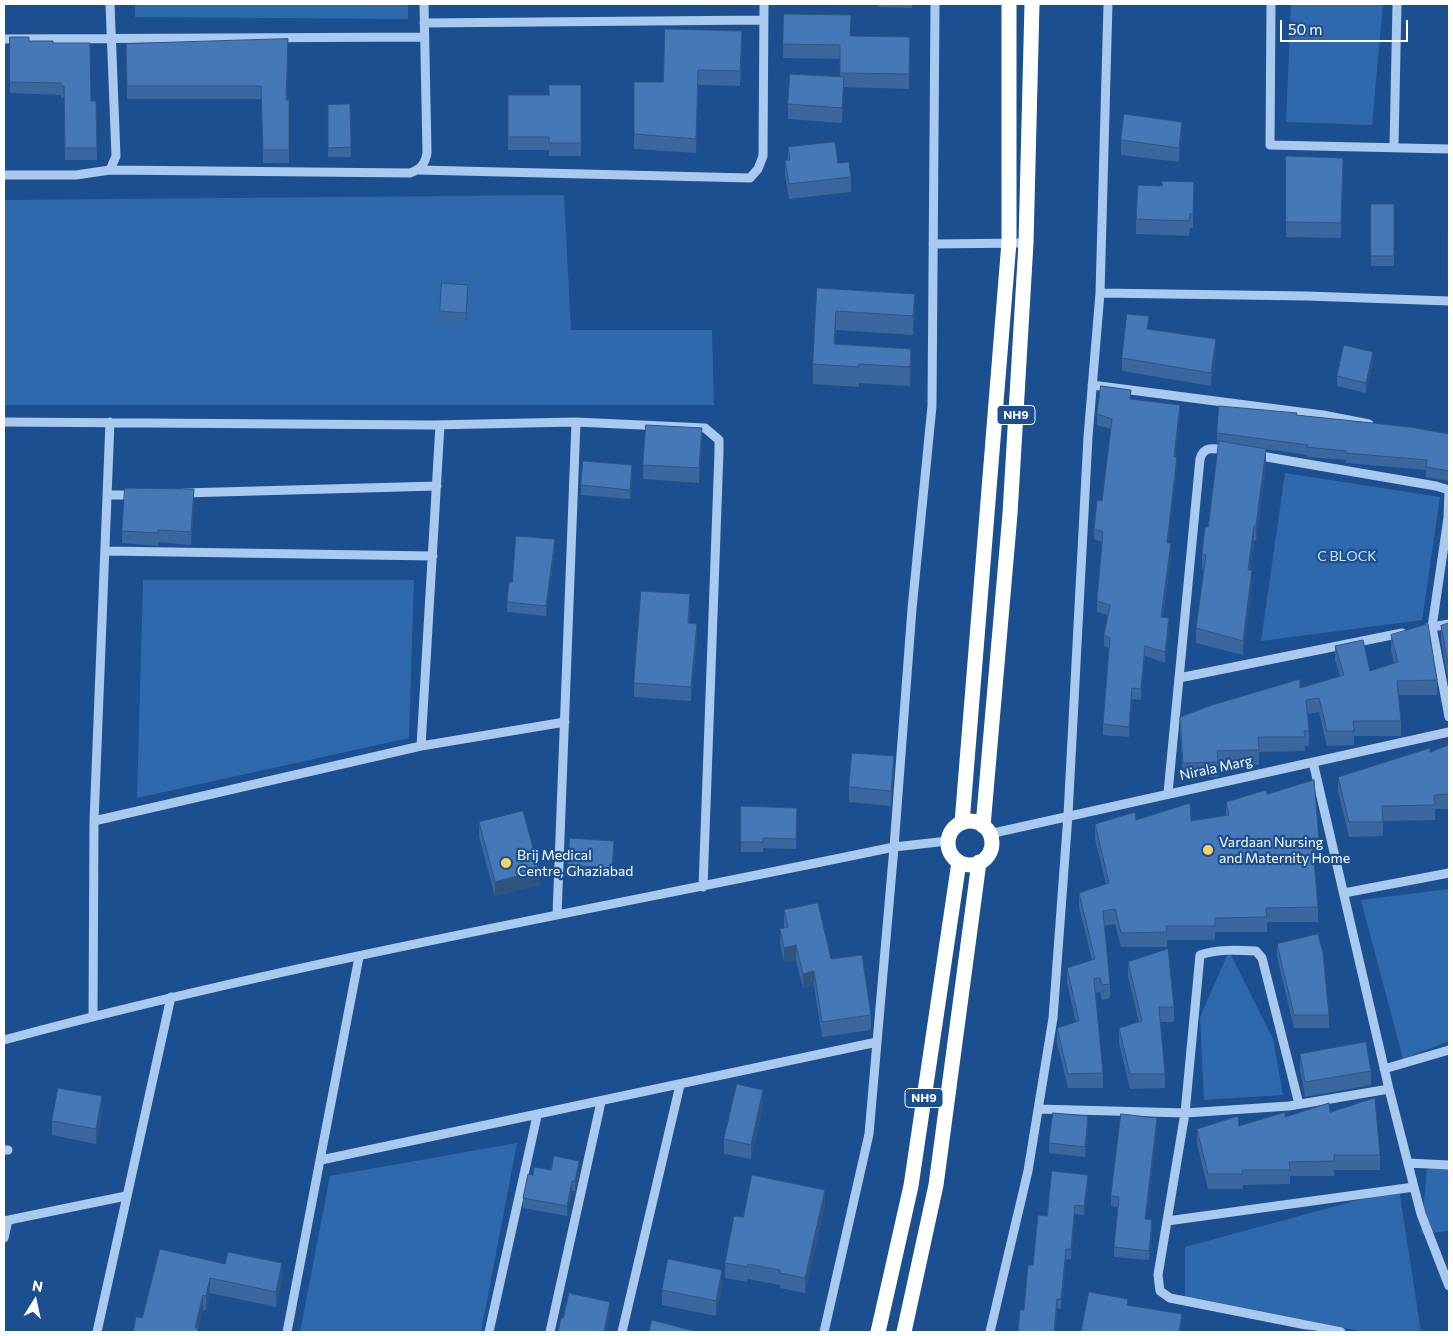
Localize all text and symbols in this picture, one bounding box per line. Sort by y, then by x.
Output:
scale bar [1283,10,1410,42]
text: 50 m [1288,20,1322,38]
road number: NH9 [997,406,1035,424]
park label: C BLOCK [1317,548,1377,564]
street label: Nirala Marg [1178,752,1254,784]
place label: Vardaan Nursing and Maternity Home [1219,834,1350,866]
marker: Vardaan Nursing and Maternity Home [1201,843,1215,857]
place label: Brij Medical Centre, Ghaziabad [517,847,633,880]
marker: Brij Medical Centre, Ghaziabad [499,856,513,870]
road number: NH9 [905,1088,943,1108]
north arrow [10,1276,60,1326]
text: N [31,1276,44,1295]

